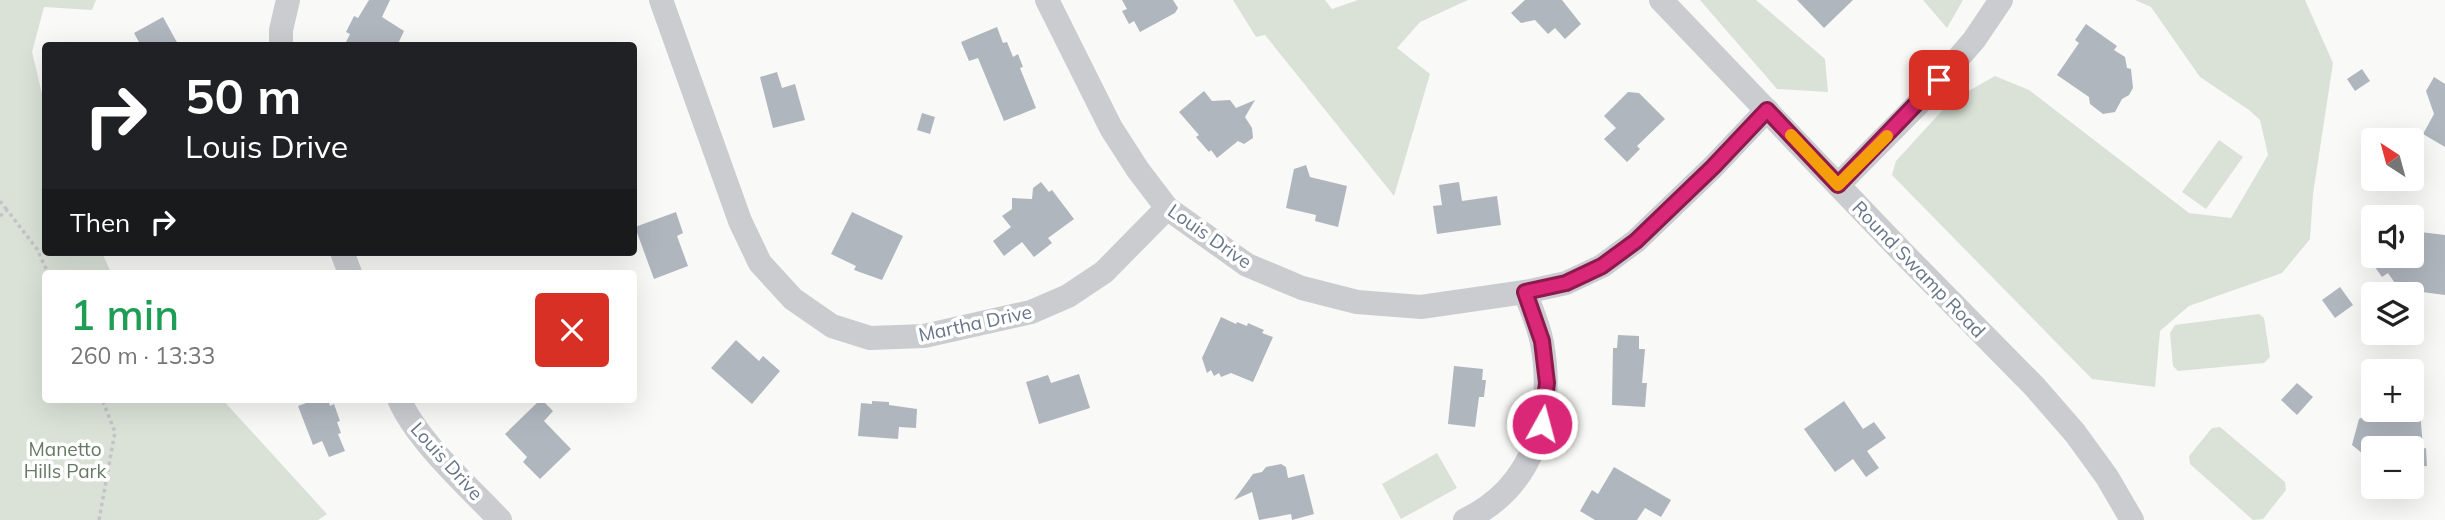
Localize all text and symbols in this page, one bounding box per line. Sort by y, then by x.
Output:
pin [1909,50,1969,110]
icon: arrive [1920,61,1958,99]
text: 50 m [185,65,301,126]
icon: right [70,70,161,161]
text: Louis Drive [185,126,348,166]
north arrow [2361,128,2424,191]
map controls [2361,128,2424,499]
street label: Round Swamp Road [1847,195,1991,343]
street label: Louis Drive [1163,198,1257,274]
icon: right [144,203,182,241]
button: sound [2361,205,2424,268]
text: Then [70,206,130,239]
button: layers [2361,282,2424,345]
text: 1 min [70,288,179,341]
button: close [535,293,609,367]
street label: Martha Drive [916,299,1034,347]
text: 260 m · 13:33 [70,341,215,370]
button: + [2361,359,2424,422]
position arrow [1505,387,1579,461]
street label: Louis Drive [406,417,488,505]
button: − [2361,436,2424,499]
park label: Manetto Hills Park [24,437,106,483]

